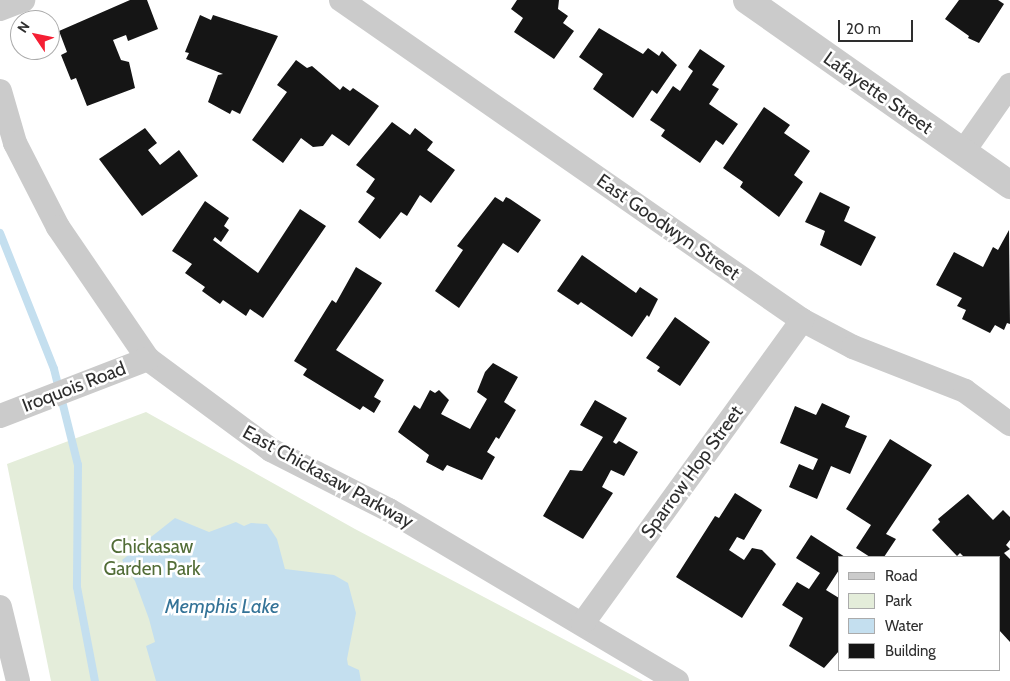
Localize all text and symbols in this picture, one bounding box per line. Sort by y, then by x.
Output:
north arrow [10,10,60,60]
scale bar [840,10,915,42]
text: N [13,18,34,36]
text: 20 m [846,20,881,38]
street label: Lafayette Street [819,47,937,139]
street label: East Goodwyn Street [592,169,744,285]
street label: Iroquois Road [19,357,129,417]
street label: Sparrow Hop Street [636,401,748,543]
street label: East Chickasaw Parkway [239,421,417,533]
park label: Chickasaw Garden Park [103,536,201,580]
legend [838,556,1000,671]
text: Road [885,567,918,585]
text: Park [885,592,912,610]
water label: Memphis Lake [165,594,279,618]
text: Water [885,617,923,635]
text: Building [885,642,936,660]

